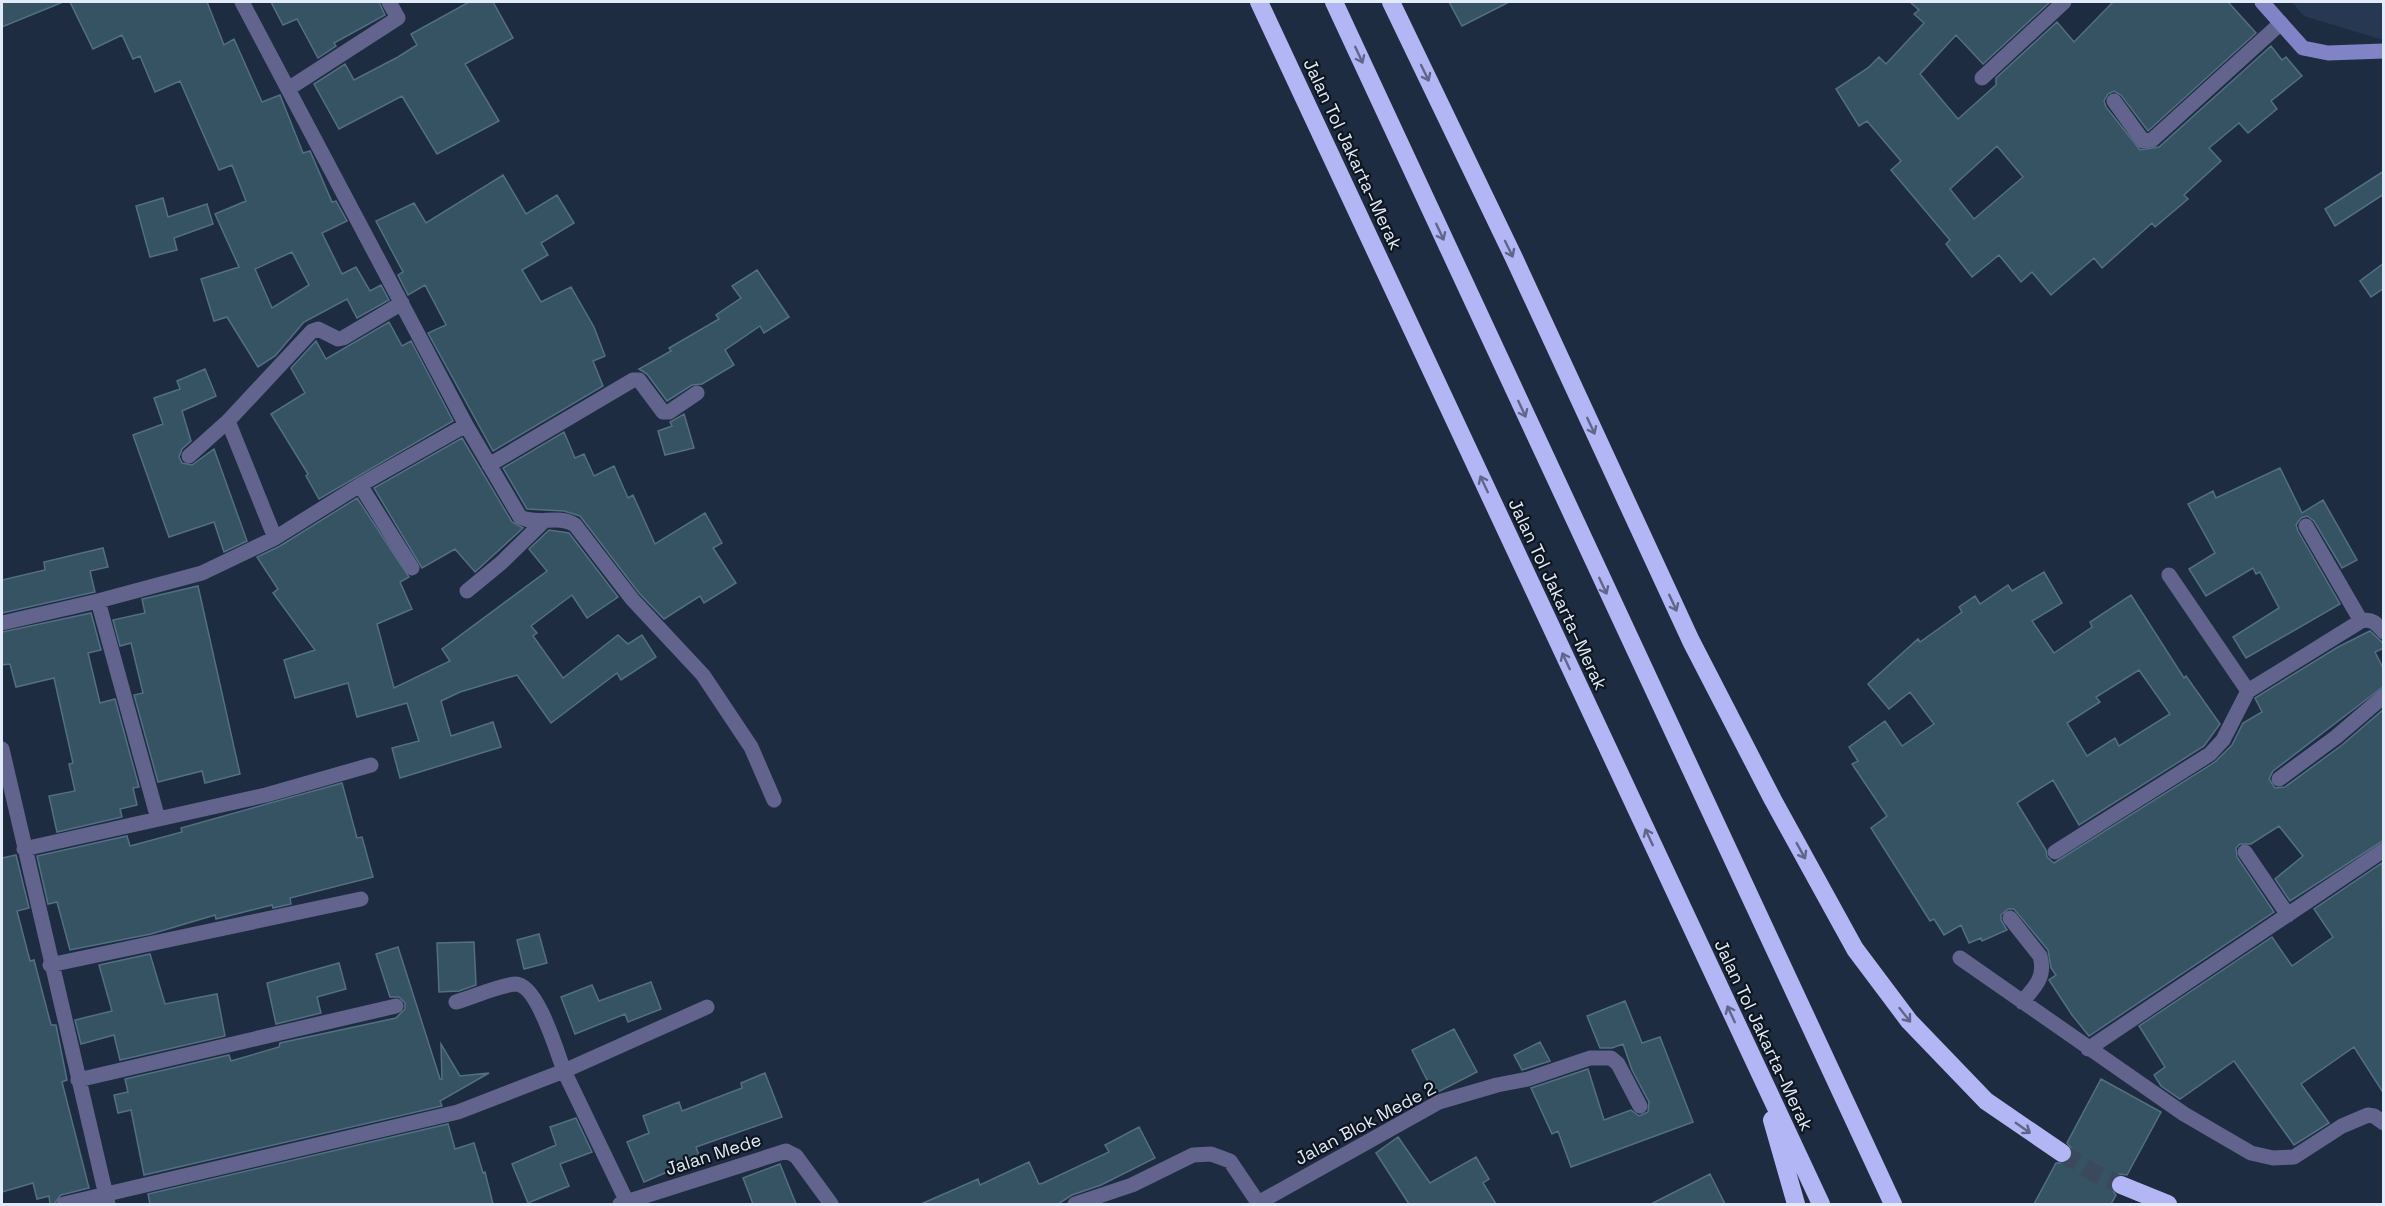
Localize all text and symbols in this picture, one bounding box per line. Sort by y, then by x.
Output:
one-way arrow [1353,45,1365,63]
street label: Jalan Tol Jakarta–Merak [1298,55,1408,254]
one-way arrow [1420,64,1432,82]
one-way arrow [1435,222,1447,240]
one-way arrow [1504,240,1516,258]
one-way arrow [1516,399,1528,417]
one-way arrow [1586,417,1597,435]
one-way arrow [1477,475,1489,493]
street label: Jalan Tol Jakarta–Merak [1503,495,1613,694]
one-way arrow [1598,577,1610,595]
one-way arrow [1668,593,1679,611]
one-way arrow [1560,652,1572,670]
one-way arrow [1642,829,1654,847]
one-way arrow [1795,842,1807,859]
street label: Jalan Tol Jakarta–Merak [1709,936,1819,1135]
one-way arrow [1725,1005,1737,1023]
one-way arrow [1899,1007,1912,1023]
street label: Jalan Blok Mede 2 [1290,1076,1440,1170]
one-way arrow [2015,1122,2031,1134]
street label: Jalan Mede [662,1128,764,1180]

